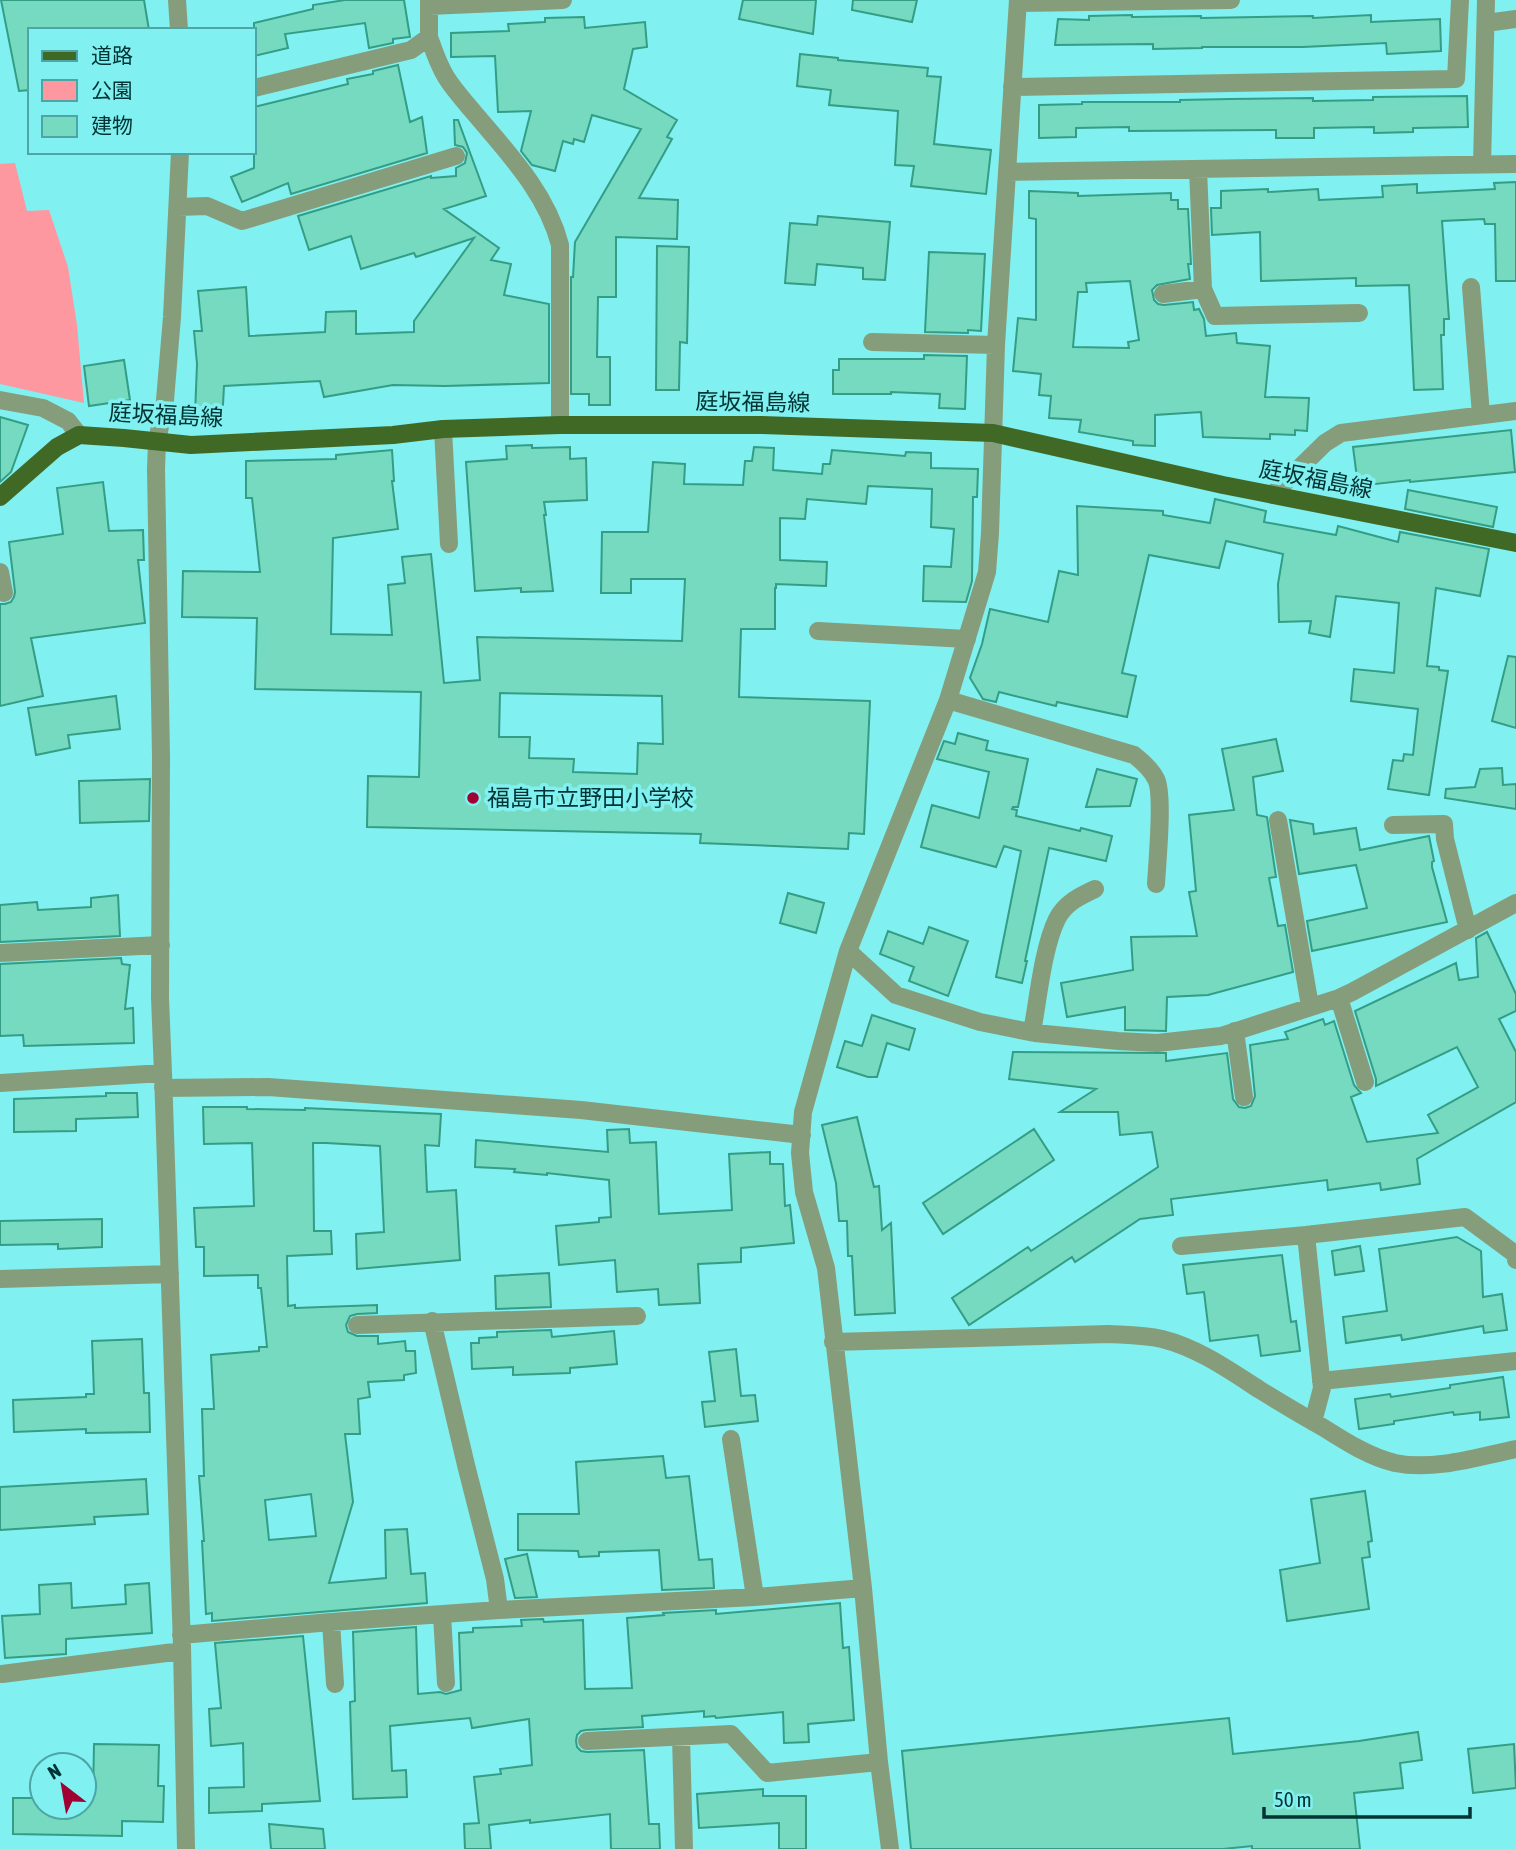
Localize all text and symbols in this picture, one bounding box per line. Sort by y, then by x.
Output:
legend [28,28,256,154]
text: 道路 [91,43,133,67]
text: 公園 [91,78,133,102]
text: 建物 [91,113,133,137]
street label: 庭坂福島線 [695,388,811,416]
street label: 庭坂福島線 [108,399,224,431]
street label: 庭坂福島線 [1257,455,1375,503]
place label: 福島市立野田小学校 [487,785,694,811]
marker: 福島市立野田小学校 [465,790,481,806]
north arrow [28,1751,98,1821]
text: N [44,1759,65,1784]
scale bar [1264,1776,1470,1820]
text: 50 m [1274,1787,1312,1811]

